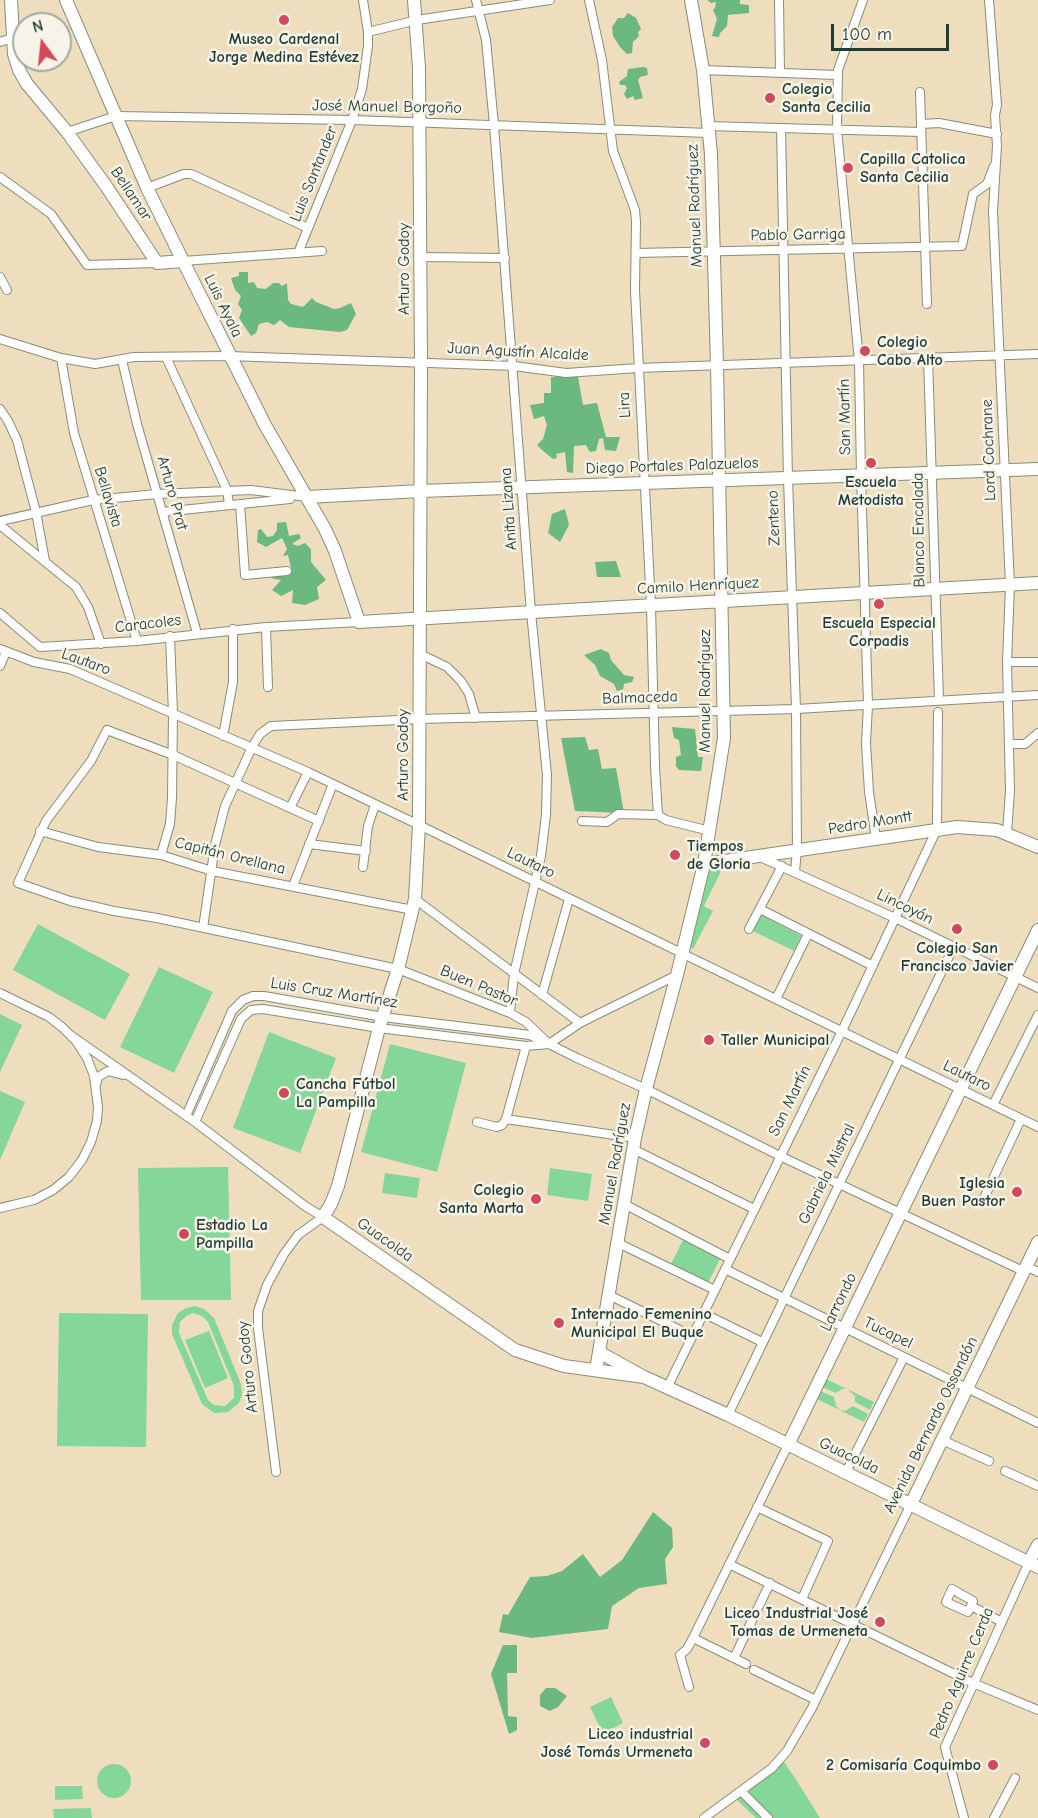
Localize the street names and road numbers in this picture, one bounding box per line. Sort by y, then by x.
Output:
street label: José Manuel Borgoño [312,96,462,118]
street label: Luis Santander [286,123,342,225]
street label: Manuel Rodríguez [683,144,707,268]
street label: Bellamar [106,163,156,225]
street label: Arturo Godoy [394,223,414,315]
street label: Pablo Garriga [750,225,846,245]
street label: Luis Ayala [200,271,246,341]
street label: Juan Agustín Alcalde [447,339,589,365]
street label: San Martín [835,379,855,455]
street label: Lira [615,392,635,418]
street label: Lord Cochrane [978,399,1000,501]
street label: Diego Portales Palazuelos [585,453,759,479]
street label: Arturo Prat [152,454,192,532]
street label: Bellavista [90,464,126,530]
street label: Anita Lizana [497,467,521,551]
street label: Blanco Encalada [908,472,930,588]
street label: Zenteno [763,490,785,546]
street label: Camilo Henríquez [637,573,759,599]
street label: Caracoles [114,610,182,638]
street label: Manuel Rodríguez [695,629,715,753]
street label: Lautaro [59,644,113,680]
street label: Balmaceda [602,687,678,709]
street label: Arturo Godoy [393,709,413,801]
street label: Pedro Montt [827,807,913,839]
street label: Capitán Orellana [173,833,287,879]
street label: Lautaro [504,843,558,883]
street label: Lincoyán [874,885,936,929]
street label: Buen Pastor [437,961,521,1011]
street label: Luis Cruz Martínez [269,973,399,1013]
street label: Lautaro [940,1056,994,1096]
street label: San Martín [765,1062,815,1140]
street label: Manuel Rodríguez [595,1102,635,1226]
street label: Gabriela Mistral [794,1121,860,1227]
street label: Guacolda [353,1214,417,1266]
street label: Larrondo [817,1270,861,1334]
street label: Tucapel [860,1313,916,1353]
street label: Arturo Godoy [234,1320,262,1414]
street label: Avenida Bernardo Ossandón [880,1334,982,1516]
street label: Guacolda [816,1433,882,1479]
street label: Pedro Aguirre Cerda [926,1605,998,1741]

